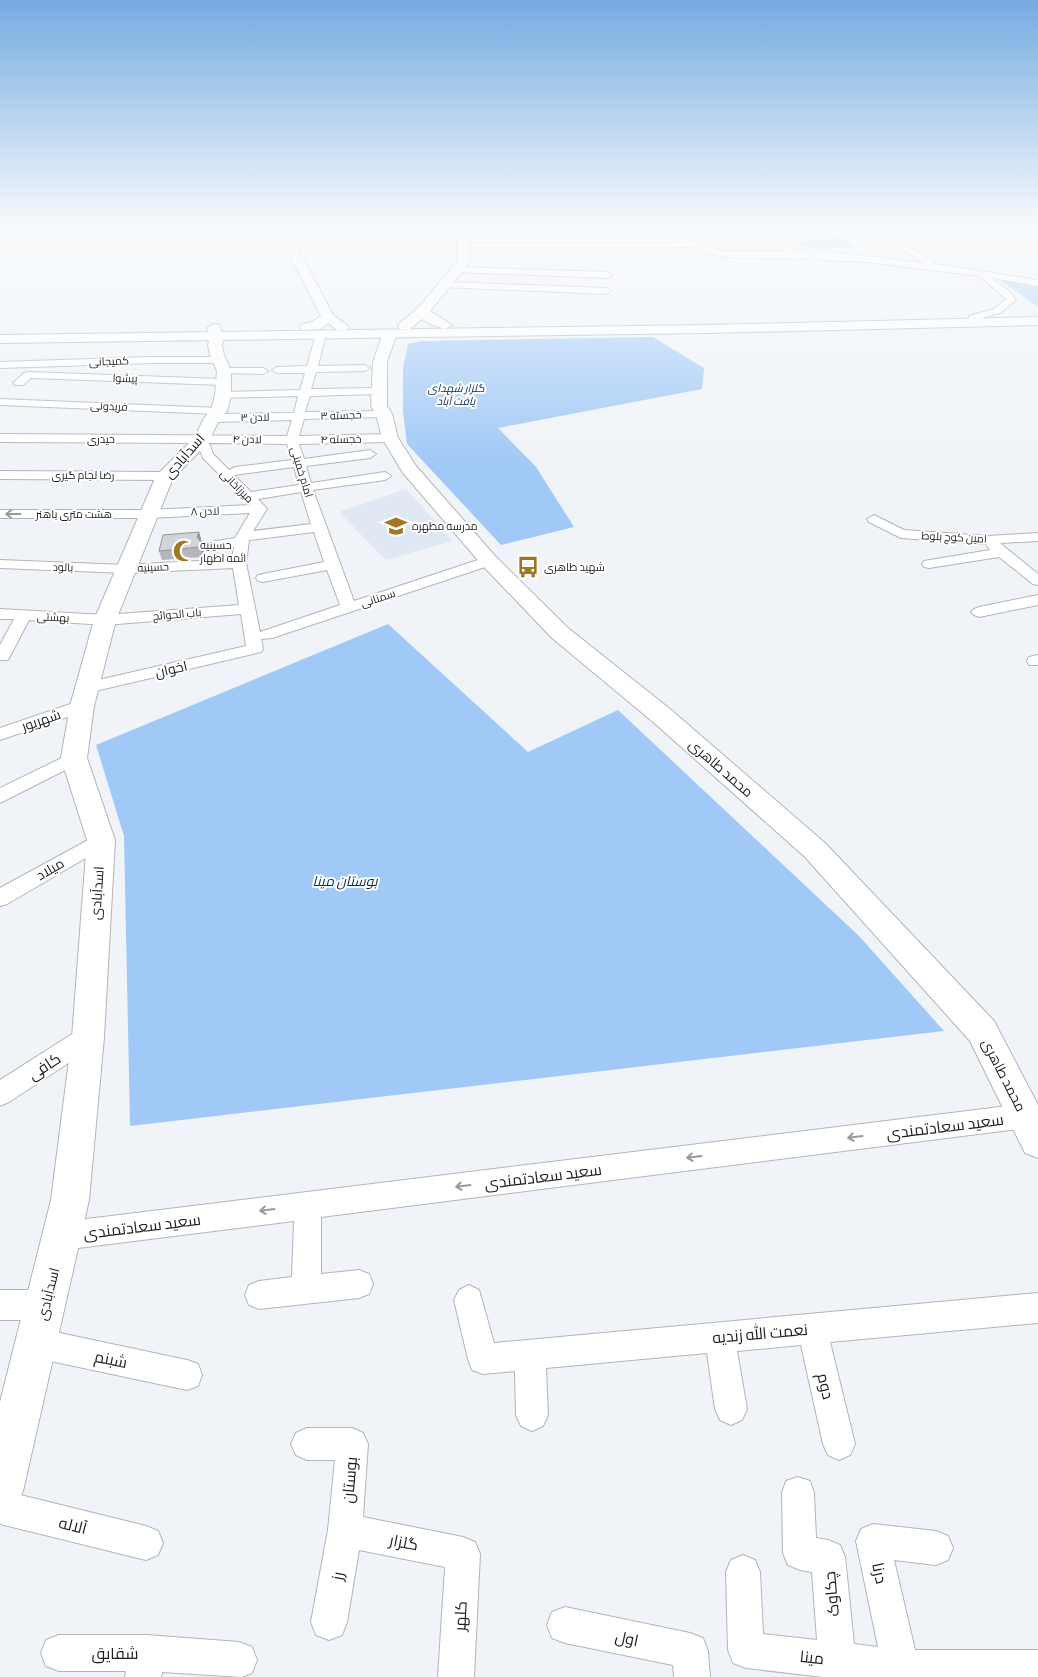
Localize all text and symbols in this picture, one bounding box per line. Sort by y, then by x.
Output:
street label: کمیجانی [89,354,129,369]
street label: پیشوا [112,372,138,385]
park label: گلزار شهدای یافت آباد [427,382,485,407]
street label: فریدونی [90,399,128,414]
street label: خجسته ۳ [320,408,362,422]
street label: لادن ۳ [240,411,270,424]
street label: اسدآبادی [160,430,208,482]
street label: حیدری [87,433,115,446]
street label: لادن ۴ [232,433,262,446]
street label: خجسته ۴ [320,433,362,445]
street label: امام خمینی [287,445,315,499]
street label: میرزاخانی [217,467,256,506]
street label: رضا لجام گیری [52,469,115,483]
street label: لادن ۸ [190,505,220,518]
street label: هشت متری باهنر [35,508,112,521]
one-way arrow [5,509,21,519]
school or university icon: مدرسه مطهره [383,513,409,539]
place label: مدرسه مطهره [412,520,478,533]
street label: امین کوچ بلوط [921,529,987,547]
mosque icon: حسینیه ائمه اطهار [171,538,197,564]
place label: حسینیه ائمه اطهار [199,539,246,565]
bus stop icon: شهید طاهری [515,554,541,580]
street label: حسینیه [137,560,169,574]
street label: بالود [52,561,74,574]
place label: شهید طاهری [544,561,605,574]
street label: سمنانی [359,587,397,610]
street label: باب الحوائج [152,606,202,624]
street label: بهشتی [36,610,70,625]
street label: اخوان [153,658,189,680]
street label: شهریور [18,706,63,734]
street label: محمد طاهری [686,736,756,800]
street label: میلاد [33,855,67,883]
street label: اسدآبادی [87,866,107,920]
park label: بوستان مینا [313,873,379,890]
street label: محمد طاهری [979,1036,1029,1114]
street label: کافی [25,1050,65,1085]
street label: سعید سعادتمندی [885,1111,1005,1144]
one-way arrow [848,1132,864,1142]
one-way arrow [686,1152,702,1162]
street label: سعید سعادتمندی [483,1161,603,1194]
one-way arrow [456,1181,472,1191]
one-way arrow [260,1205,276,1215]
street label: سعید سعادتمندی [82,1211,202,1244]
street label: اسدآبادی [34,1266,62,1322]
street label: نعمت الله زندیه [711,1319,809,1347]
street label: شبنم [92,1348,129,1374]
street label: دوم [811,1371,837,1402]
street label: بوستان [339,1456,362,1504]
street label: آلاله [57,1514,89,1537]
street label: گلزار [387,1531,420,1555]
street label: درنا [868,1561,890,1585]
street label: رز [328,1570,348,1583]
street label: چکاوک [821,1570,845,1617]
street label: کلهر [451,1600,472,1633]
street label: اول [613,1628,640,1651]
street label: شقایق [92,1645,138,1664]
street label: مینا [799,1648,825,1668]

